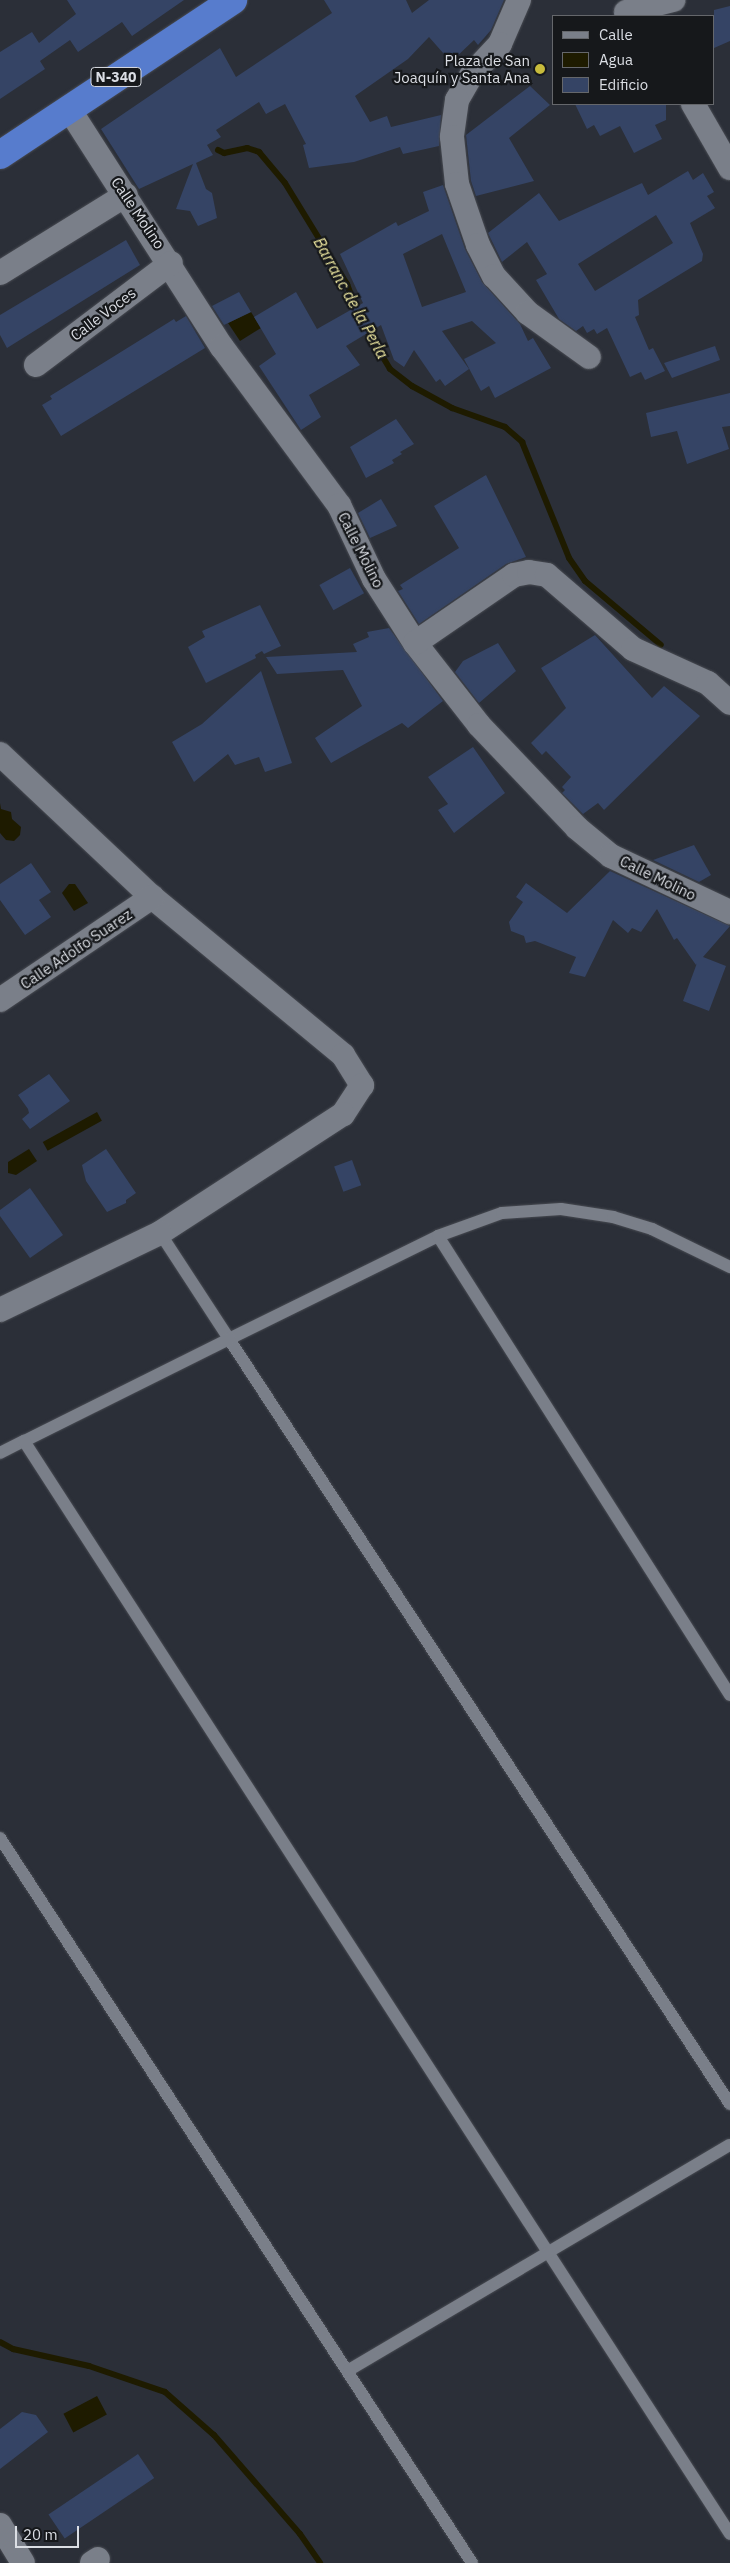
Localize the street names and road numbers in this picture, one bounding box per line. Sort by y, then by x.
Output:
road number: N-340 [90,66,142,88]
street label: Calle Molino [107,174,169,252]
street label: Calle Voces [67,284,139,344]
street label: Calle Molino [334,509,388,591]
street label: Calle Molino [617,852,699,904]
street label: Calle Adolfo Suarez [17,905,135,993]

